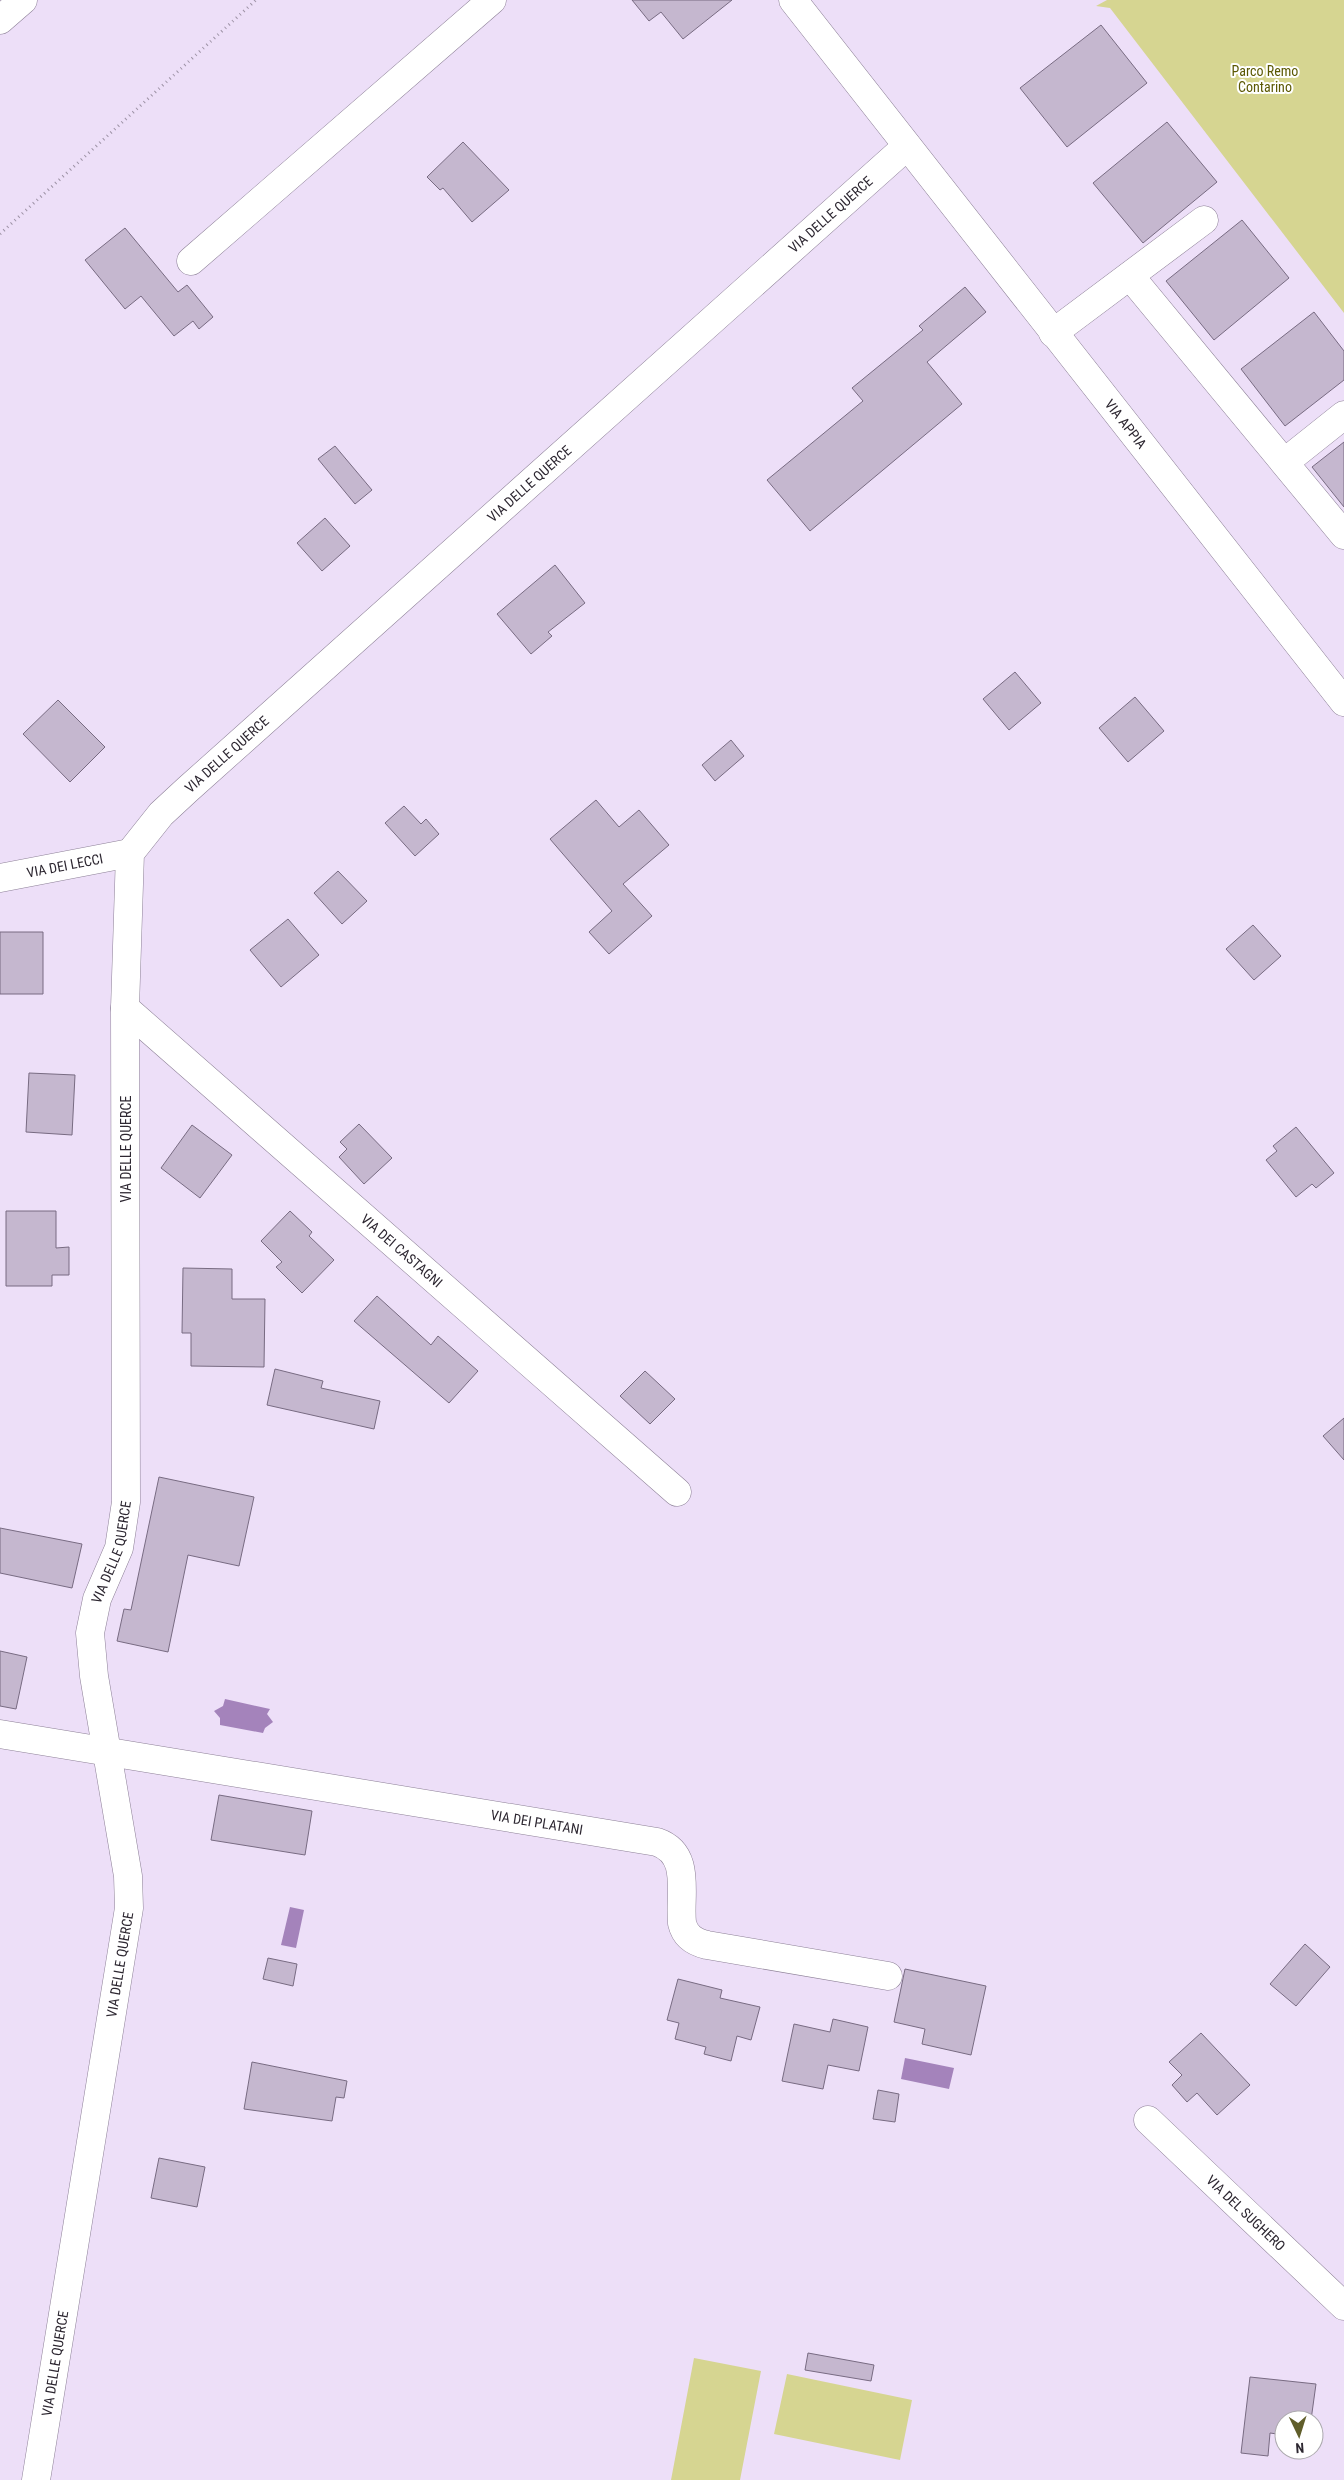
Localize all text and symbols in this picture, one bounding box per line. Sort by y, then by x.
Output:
park label: Parco Remo Contarino [1232,63,1298,95]
street label: VIA DELLE QUERCE [785,173,876,256]
street label: VIA APPIA [1102,396,1150,452]
street label: VIA DELLE QUERCE [484,442,575,525]
street label: VIA DELLE QUERCE [182,713,272,796]
street label: VIA DEI LECCI [25,850,104,881]
street label: VIA DELLE QUERCE [118,1096,134,1202]
street label: VIA DEI CASTAGNI [358,1211,446,1291]
street label: VIA DELLE QUERCE [88,1500,134,1606]
street label: VIA DEI PLATANI [489,1807,584,1838]
street label: VIA DELLE QUERCE [103,1911,136,2019]
street label: VIA DEL SUGHERO [1203,2172,1289,2254]
street label: VIA DELLE QUERCE [38,2309,71,2418]
north arrow [1274,2410,1324,2460]
text: N [1295,2440,1305,2456]

